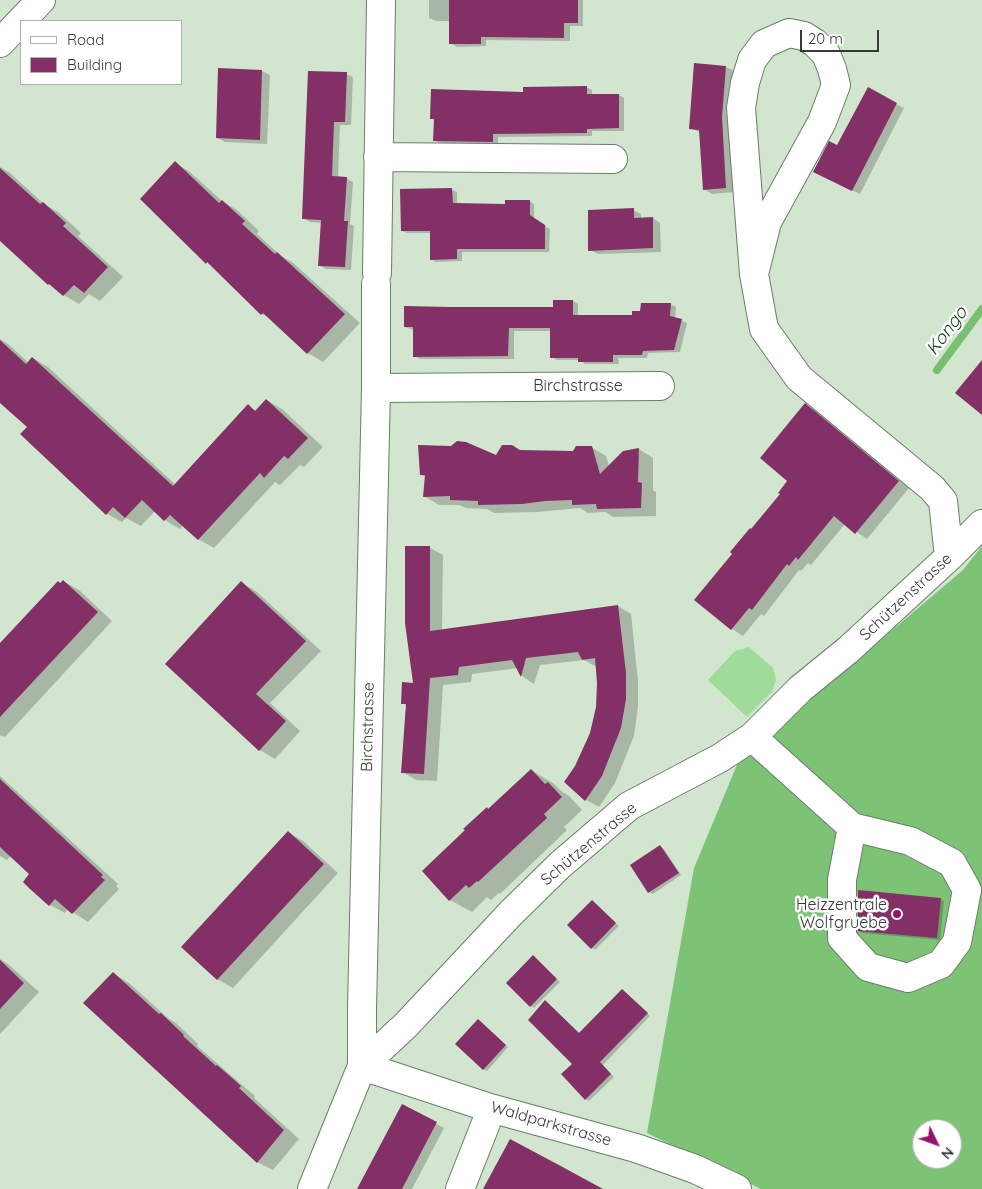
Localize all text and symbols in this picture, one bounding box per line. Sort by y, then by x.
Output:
legend [20,20,182,85]
scale bar [802,20,881,52]
text: 20 m [808,29,843,48]
text: Road [67,30,104,49]
text: Building [67,55,122,74]
water label: Kongo [922,303,972,359]
street label: Birchstrasse [533,376,623,396]
street label: Schützenstrasse [856,549,956,645]
street label: Birchstrasse [358,682,378,772]
street label: Schützenstrasse [537,798,641,890]
place label: Heizzentrale Wolfgruebe [796,895,887,933]
marker: Heizzentrale Wolfgruebe [891,908,903,920]
street label: Waldparkstrasse [488,1098,614,1150]
north arrow [912,1119,962,1169]
text: N [937,1144,958,1163]

